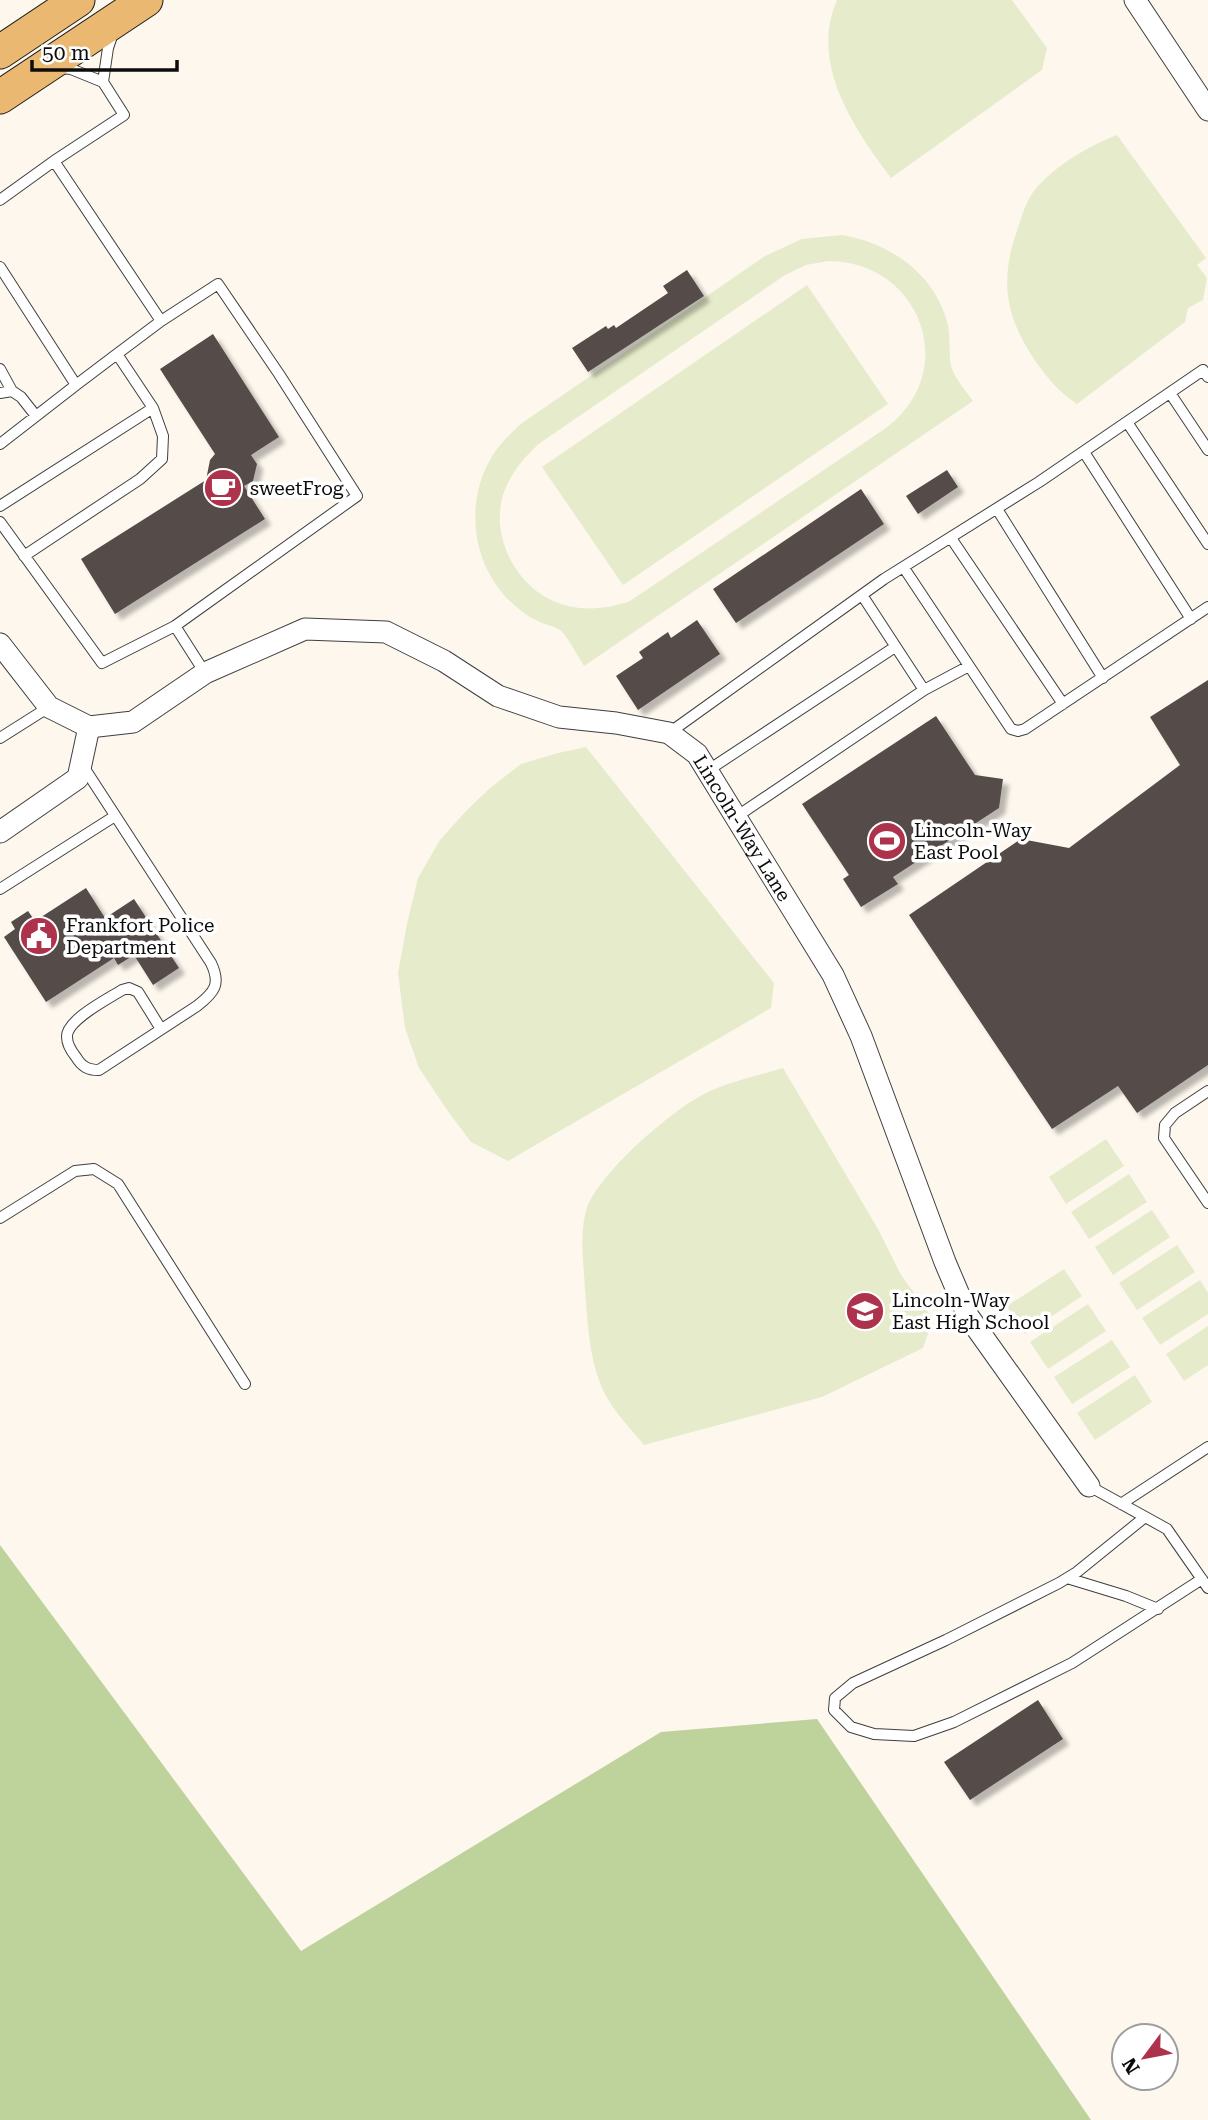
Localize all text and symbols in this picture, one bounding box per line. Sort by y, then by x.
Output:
scale bar [32,28,177,72]
text: 50 m [42,41,90,65]
cafe icon: sweetFrog [202,467,244,509]
place label: sweetFrog [250,477,344,500]
street label: Lincoln-Way Lane [688,751,796,906]
place label: Lincoln-Way East Pool [914,819,1033,864]
sports icon: Lincoln-Way East Pool [866,820,908,862]
place label: Frankfort Police Department [66,914,214,959]
public building icon: Frankfort Police Department [18,915,60,957]
place label: Lincoln-Way East High School [892,1289,1050,1334]
school or university icon: Lincoln-Way East High School [844,1290,886,1332]
north arrow [1110,2022,1180,2092]
text: N [1117,2053,1145,2078]

